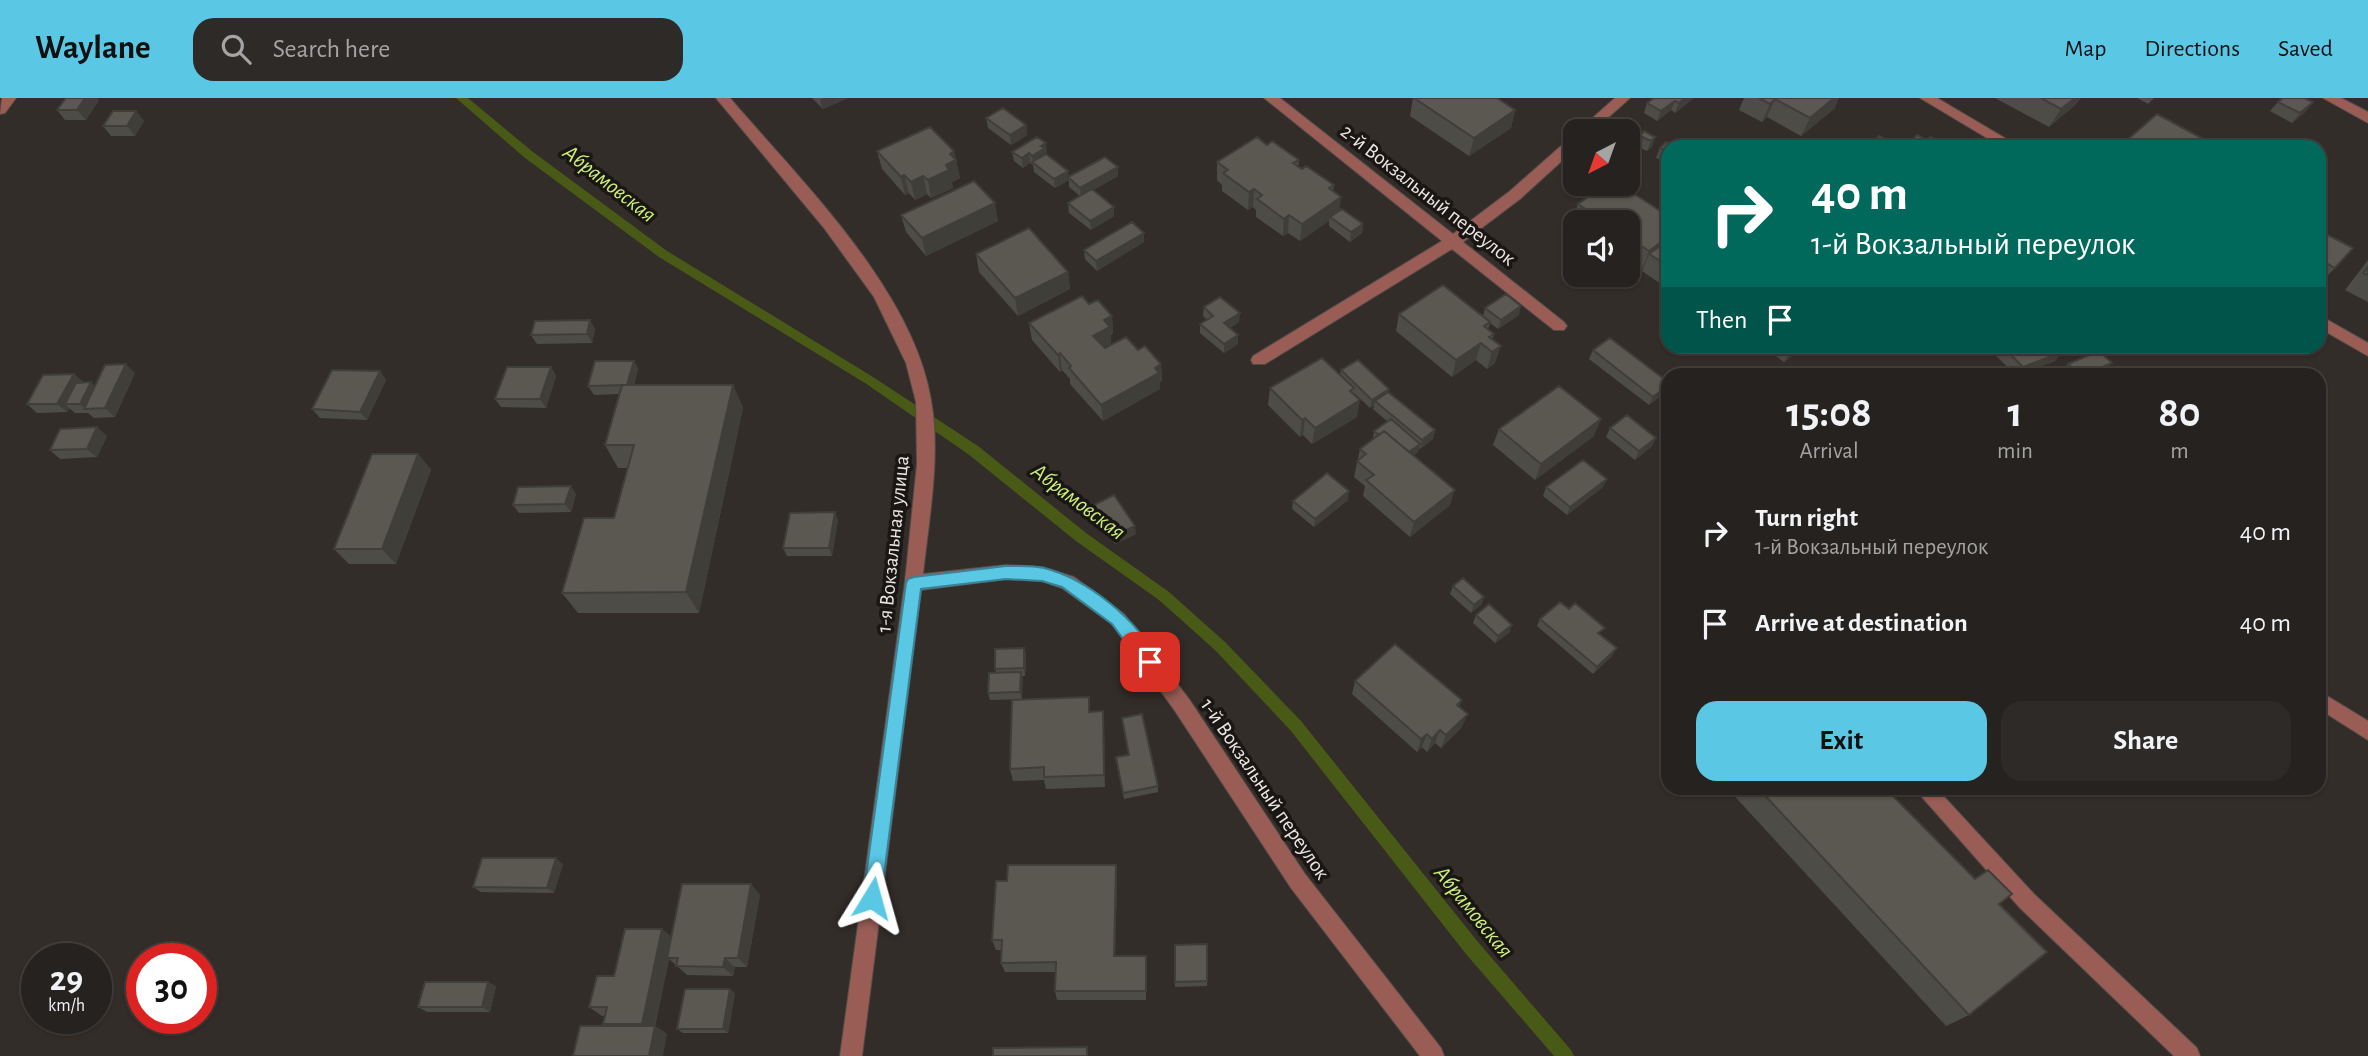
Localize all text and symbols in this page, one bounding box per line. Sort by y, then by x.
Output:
search box [193,18,683,81]
icon: search [217,30,255,68]
text: Waylane [35,32,151,65]
text: Search here [273,36,390,62]
text: Map [2064,37,2106,61]
text: Directions [2144,37,2240,61]
text: Saved [2278,37,2333,61]
north arrow [1563,119,1640,196]
map controls [1563,119,1640,287]
street label: 2-й Вокзальный переулок [1337,120,1520,270]
water label: Абрамовская [557,140,660,227]
icon: right [1696,168,1787,259]
text: 40 m [1811,170,1908,219]
button: sound [1563,210,1640,287]
text: 1-й Вокзальный переулок [1811,228,2136,260]
icon: arrive [1761,301,1799,339]
text: Then [1696,307,1747,333]
text: 15:08 [1786,392,1872,434]
text: 1 [2007,392,2023,434]
text: 80 [2158,392,2201,434]
text: Arrival [1799,440,1859,463]
text: min [1997,440,2033,463]
text: m [2170,440,2189,463]
street label: 1-я Вокзальная улица [873,454,913,634]
water label: Абрамовская [1026,459,1129,545]
text: Turn right [1755,505,1858,531]
icon: right [1696,514,1734,552]
text: 40 m [2240,519,2291,545]
text: 1-й Вокзальный переулок [1755,536,1988,559]
icon: arrive [1696,605,1734,643]
text: Arrive at destination [1755,610,1968,636]
text: 40 m [2240,610,2291,636]
pin [1120,632,1180,692]
icon: arrive [1131,643,1169,681]
street label: 1-й Вокзальный переулок [1197,695,1333,883]
button: Exit [1696,701,1987,781]
button: Share [2001,701,2291,781]
position arrow [835,861,909,935]
water label: Абрамовская [1429,861,1517,962]
speed limit sign: 30 [126,943,217,1034]
text: 29 [50,962,83,997]
text: km/h [48,997,85,1015]

